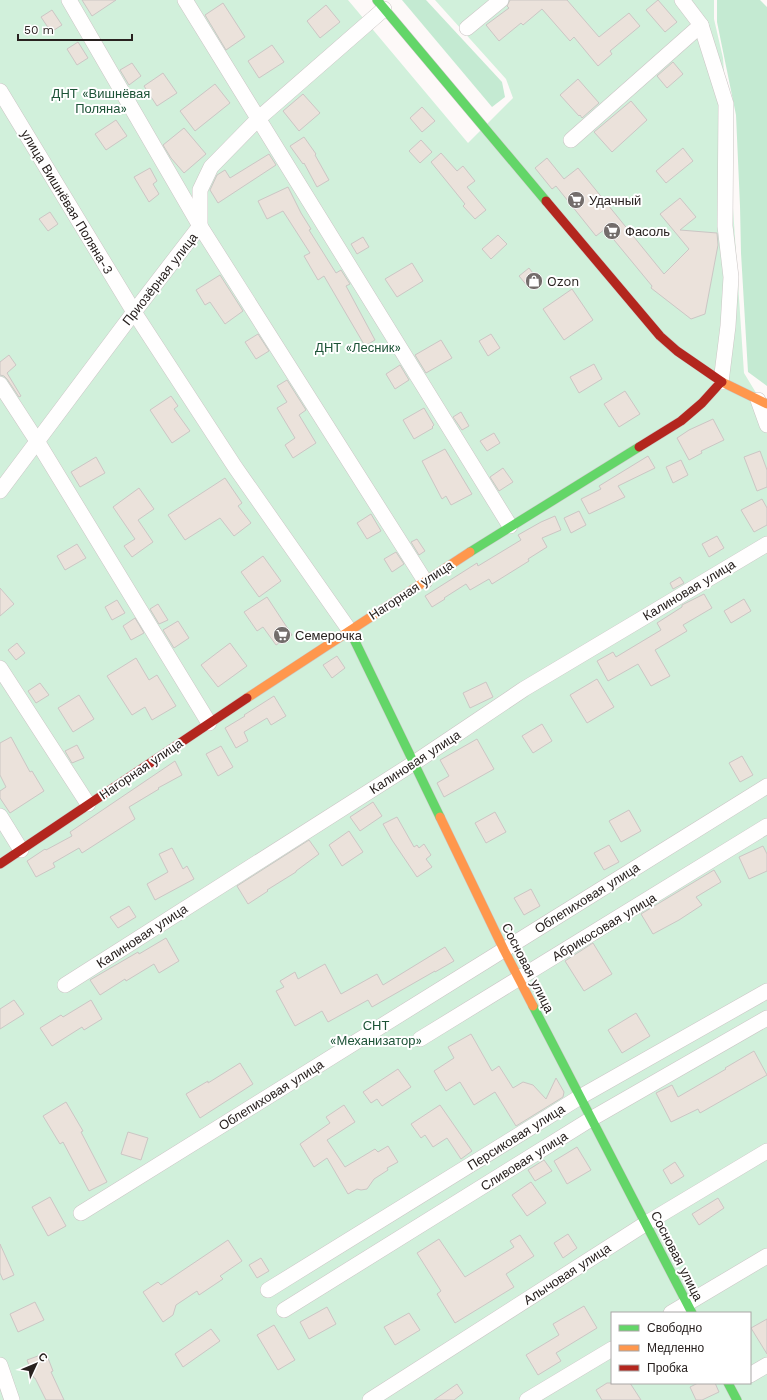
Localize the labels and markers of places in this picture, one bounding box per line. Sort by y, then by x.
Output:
supermarket icon: Удачный [566,190,586,210]
place label: Удачный [589,193,641,208]
supermarket icon: Фасоль [602,221,622,241]
place label: Фасоль [625,224,670,239]
shop icon: Ozon [524,271,544,291]
place label: Ozon [547,274,579,289]
supermarket icon: Семерочка [272,625,292,645]
place label: Семерочка [295,628,363,643]

